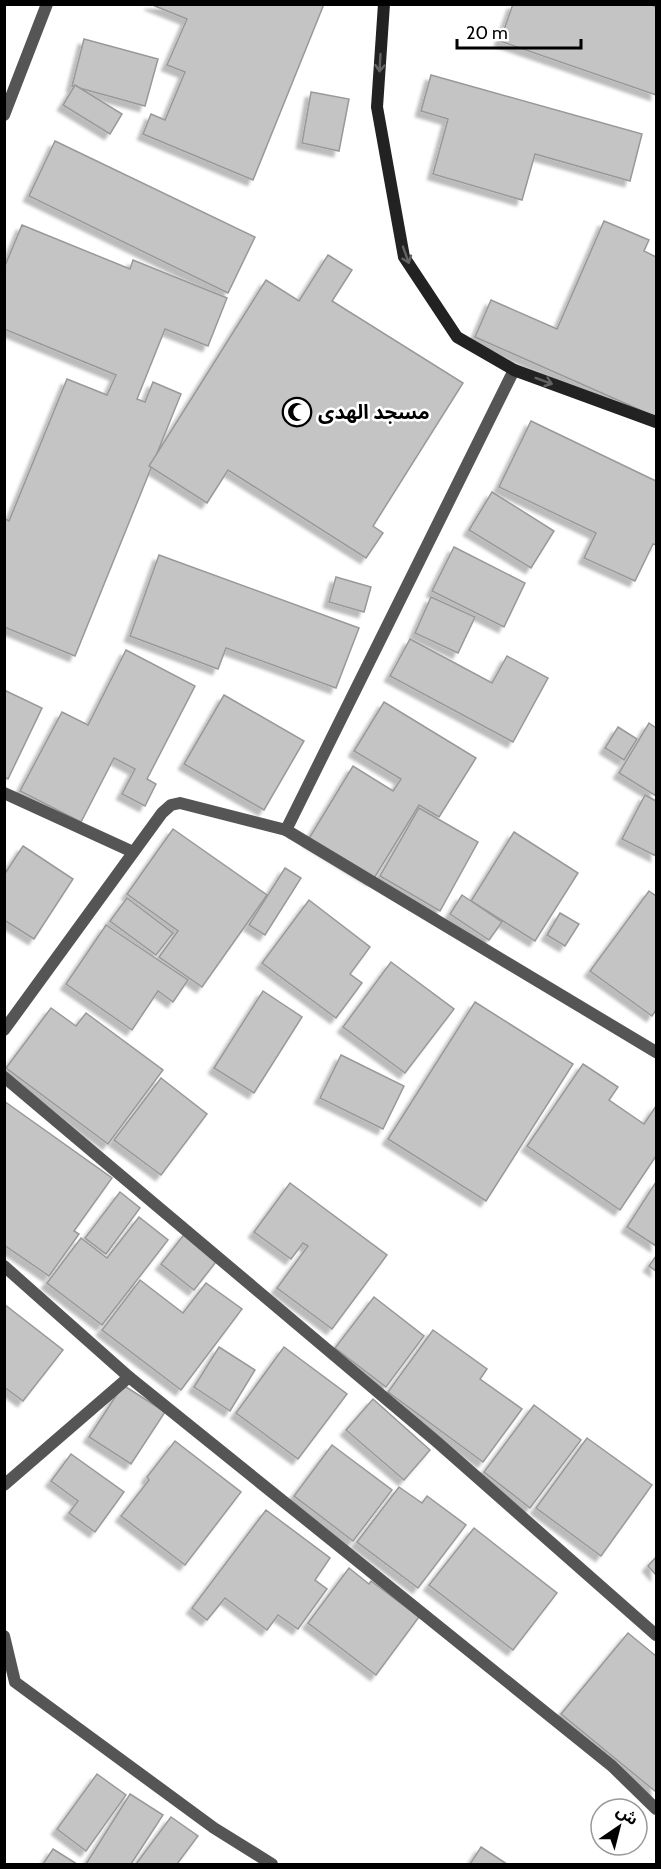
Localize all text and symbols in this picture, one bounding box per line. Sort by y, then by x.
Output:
scale bar [457,12,582,50]
text: 20 m [466,22,508,44]
one-way arrow [374,52,385,72]
one-way arrow [401,245,412,263]
one-way arrow [534,376,553,387]
mosque icon: مسجد الهدى [281,396,313,428]
place label: مسجد الهدى [318,400,430,424]
north arrow [589,1797,649,1857]
text: ش [613,1801,642,1829]

